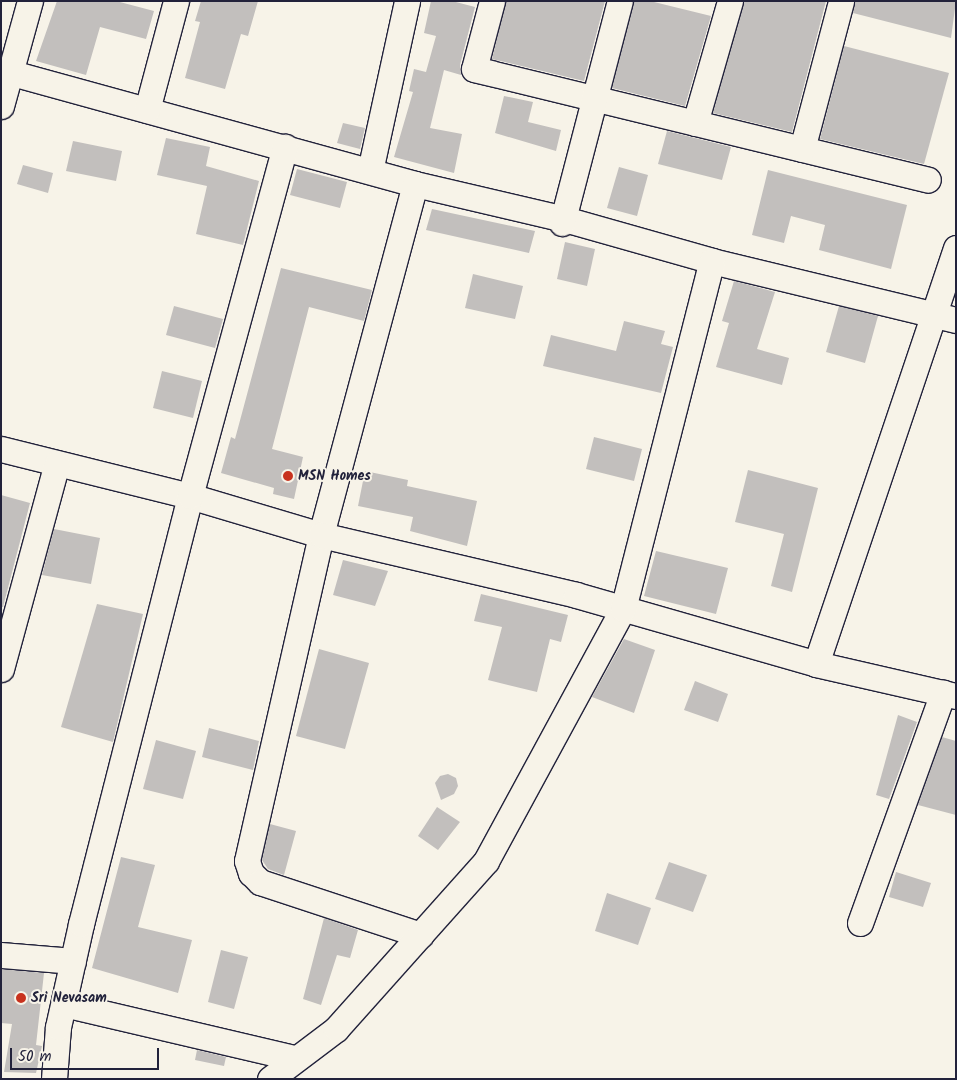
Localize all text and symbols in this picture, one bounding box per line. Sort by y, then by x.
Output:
place label: MSN Homes [298,468,371,484]
marker: MSN Homes [282,470,294,482]
place label: Sri Nevasam [31,990,107,1006]
marker: Sri Nevasam [15,992,27,1004]
scale bar [12,1038,161,1070]
text: 50 m [18,1045,52,1069]

